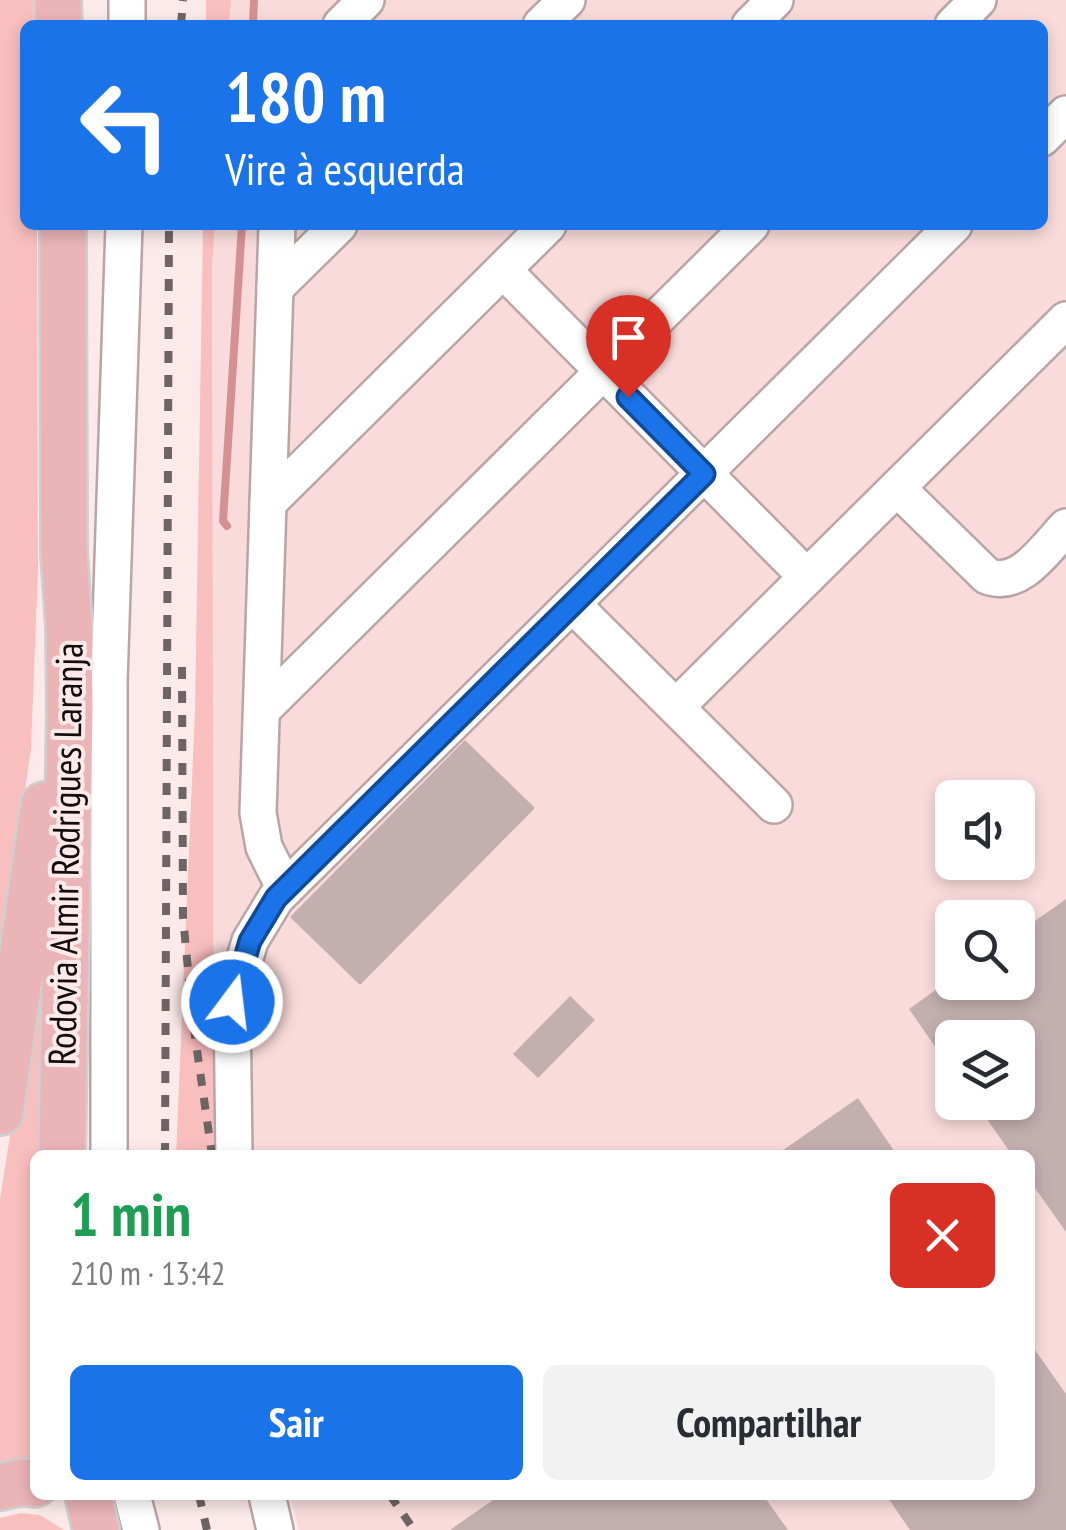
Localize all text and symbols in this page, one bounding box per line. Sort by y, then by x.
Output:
text: 180 m [225,51,386,141]
icon: left [60,60,190,190]
text: Vire à esquerda [225,139,465,197]
pin [586,295,671,398]
icon: arrive [601,310,656,365]
street label: Rodovia Almir Rodrigues Laranja [36,642,93,1066]
map controls [935,780,1035,1120]
button: sound [935,780,1035,880]
button: search [935,900,1035,1000]
position arrow [180,950,284,1054]
button: layers [935,1020,1035,1120]
text: 1 min [70,1175,191,1253]
button: close [890,1183,995,1288]
text: 210 m · 13:42 [70,1252,225,1294]
button: Sair [70,1365,523,1480]
button: Compartilhar [543,1365,995,1480]

